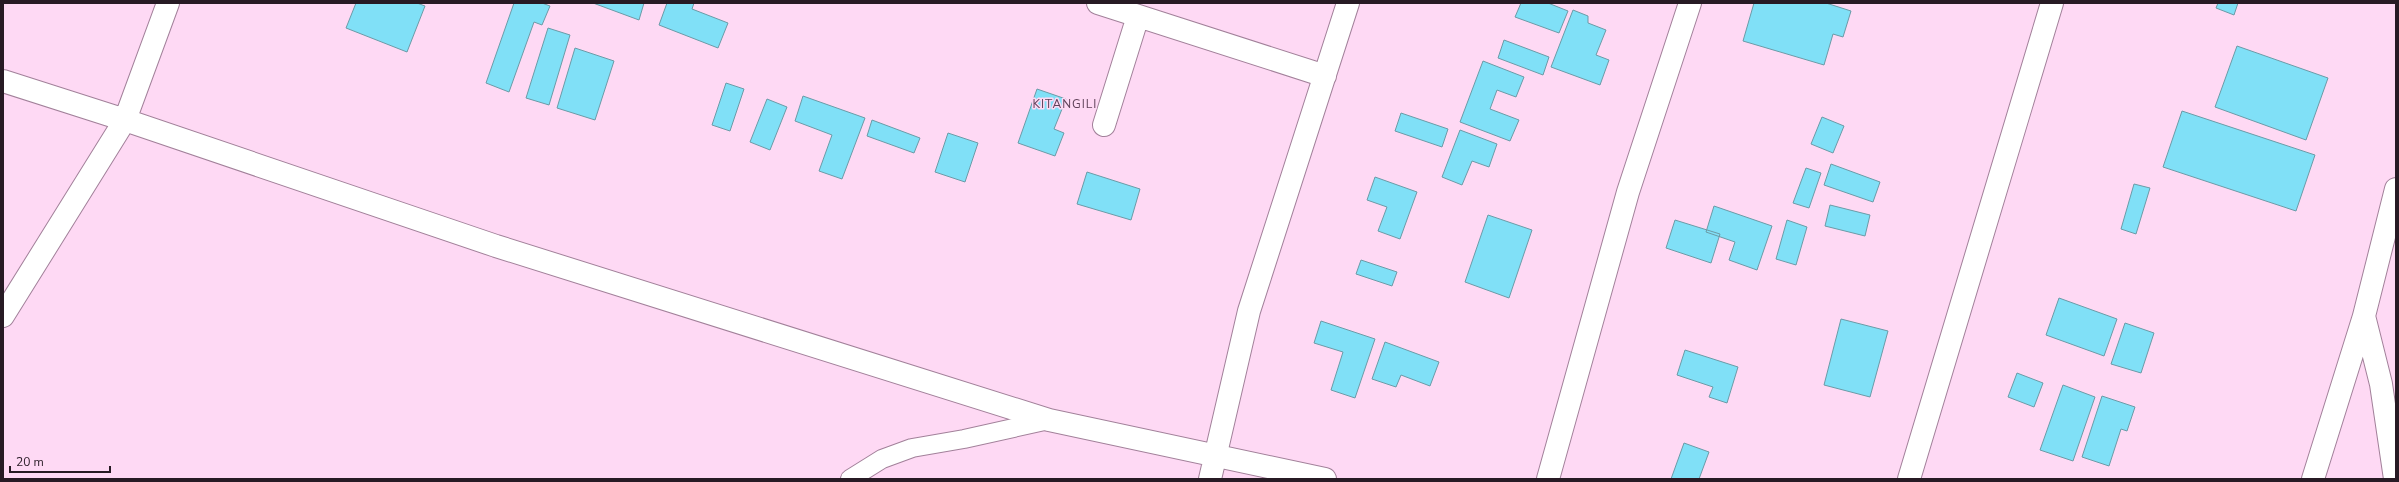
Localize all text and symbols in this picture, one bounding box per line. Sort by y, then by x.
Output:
district label: KITANGILI [1033,96,1097,112]
scale bar [10,448,110,474]
text: 20 m [16,454,44,470]

